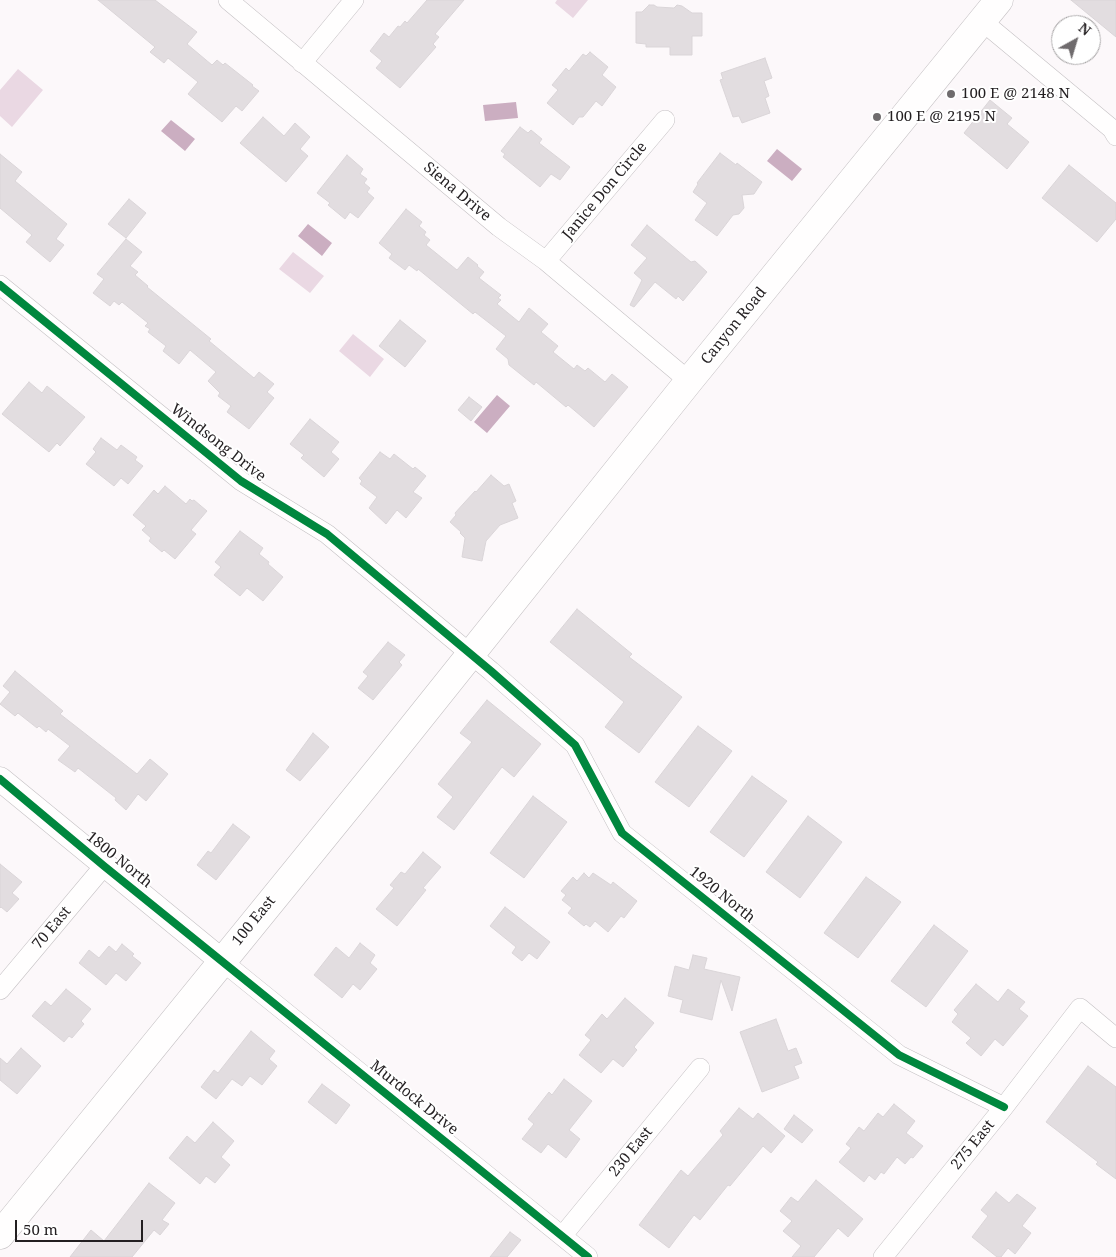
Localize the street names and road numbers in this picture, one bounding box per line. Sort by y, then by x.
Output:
street label: Janice Don Circle [559,139,651,243]
street label: Siena Drive [420,159,494,225]
street label: Canyon Road [697,284,771,368]
street label: Windsong Drive [167,400,269,486]
street label: 1800 North [82,828,156,892]
street label: 1920 North [685,863,759,927]
street label: 100 East [228,892,280,950]
street label: 70 East [29,903,75,953]
street label: Murdock Drive [366,1057,462,1139]
street label: 275 East [947,1116,999,1174]
street label: 230 East [605,1123,657,1181]

